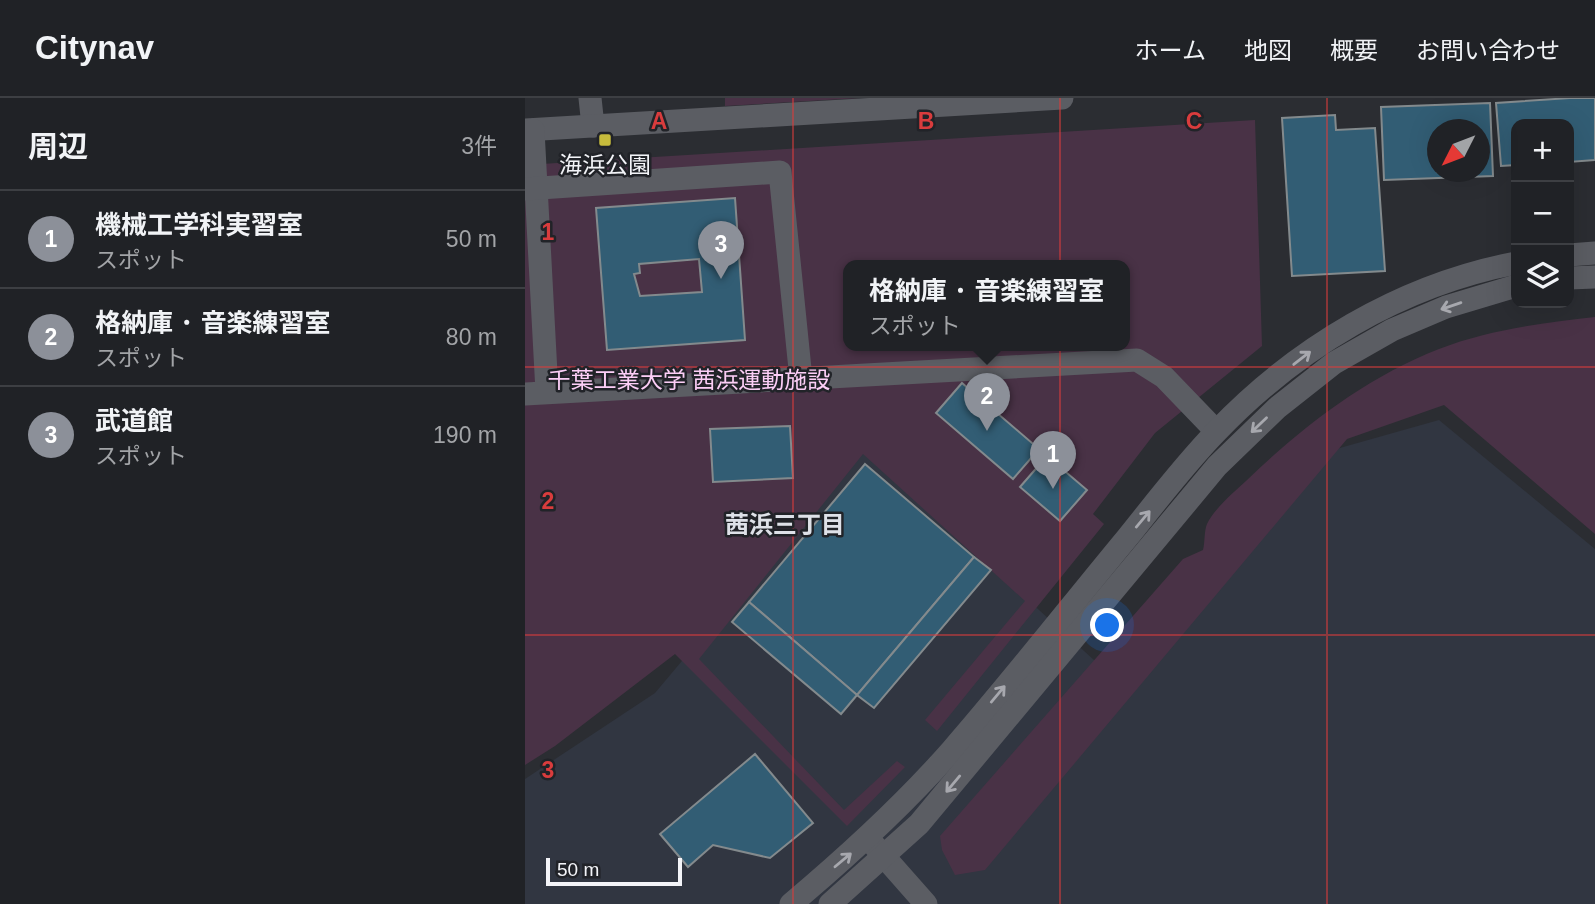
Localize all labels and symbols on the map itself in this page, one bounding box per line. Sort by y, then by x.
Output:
text: A [651,108,667,134]
text: B [918,108,934,134]
text: C [1186,108,1202,134]
north arrow [1427,119,1490,182]
marker: 海浜公園 [597,132,613,148]
place label: 海浜公園 [559,152,651,178]
text: 1 [542,219,555,245]
pin: 3 [698,221,744,279]
one-way arrow [1440,300,1462,313]
one-way arrow [1292,350,1311,365]
park label: 千葉工業大学 茜浜運動施設 [548,367,830,393]
pin: 2 [964,373,1010,431]
one-way arrow [1251,416,1268,433]
pin: 1 [1030,431,1076,489]
text: 2 [542,488,554,514]
one-way arrow [1135,510,1151,528]
district label: 茜浜三丁目 [725,511,845,538]
your location [1090,608,1124,642]
one-way arrow [990,686,1006,704]
text: 3 [542,757,554,783]
one-way arrow [945,774,960,792]
one-way arrow [834,852,852,868]
scale bar [546,855,683,887]

